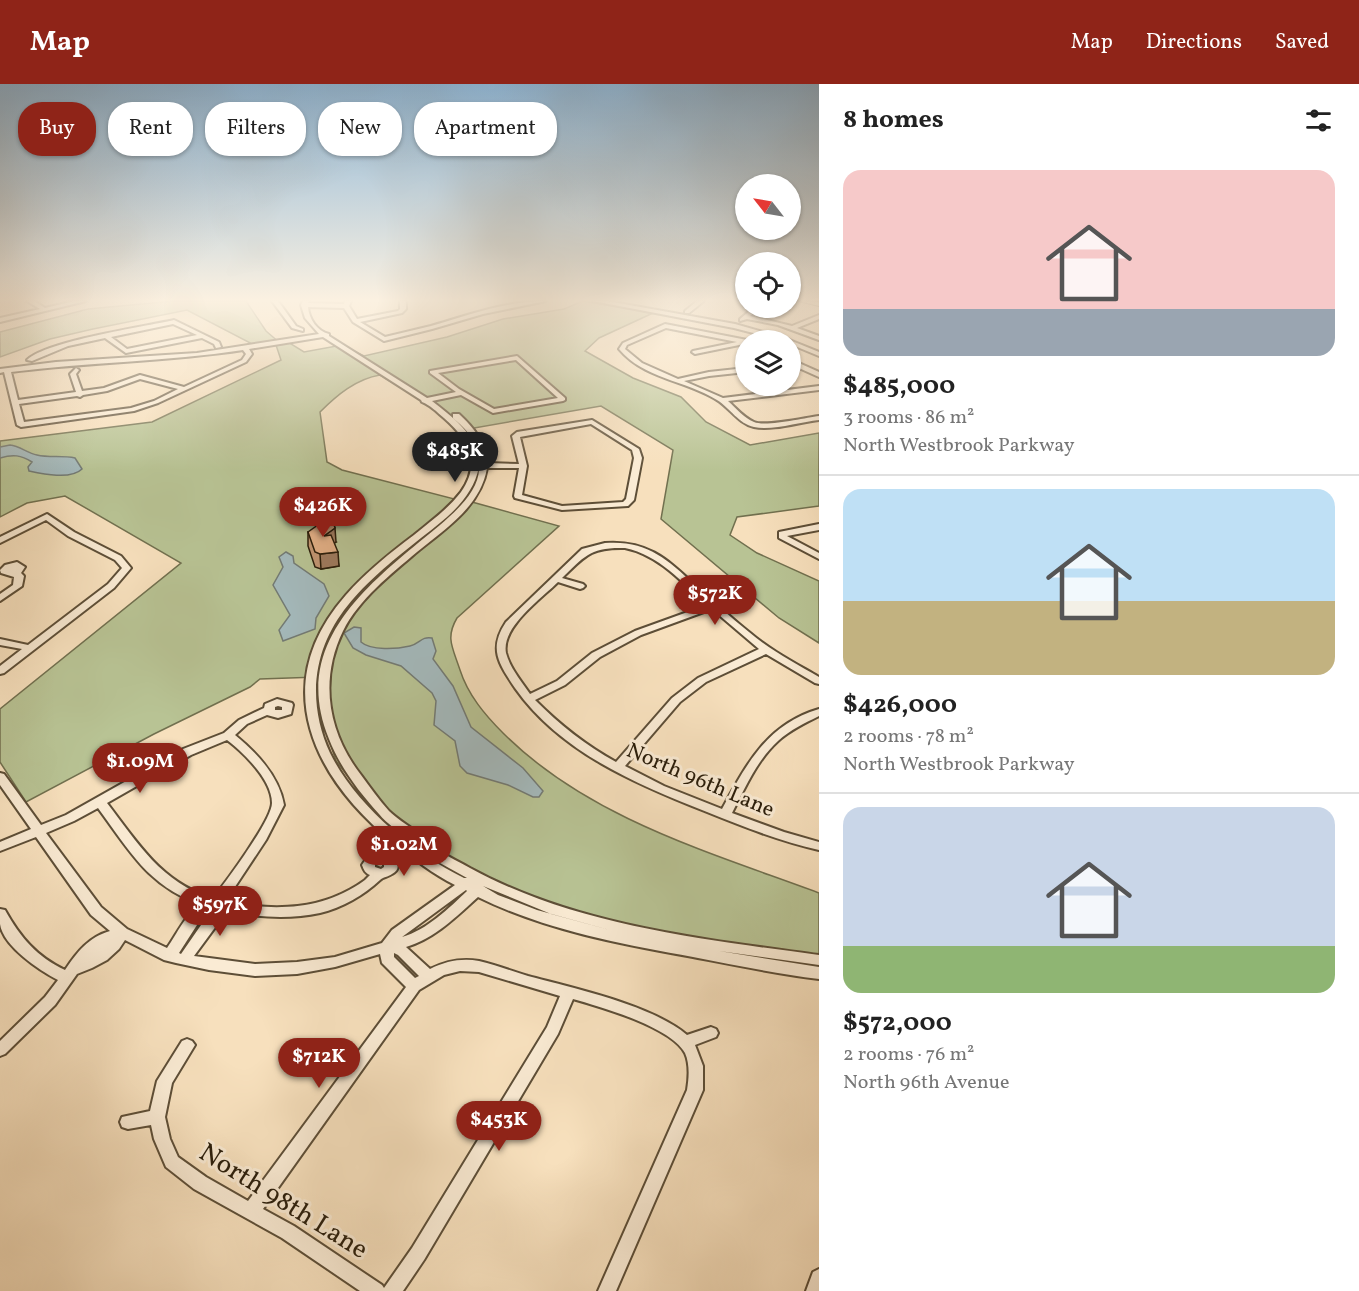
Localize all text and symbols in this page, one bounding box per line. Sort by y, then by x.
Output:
text: Map [30,23,90,62]
text: Map [1071,28,1113,57]
text: Directions [1146,28,1242,57]
text: Saved [1275,28,1329,57]
chip: Buy [18,102,96,156]
chip: Rent [108,102,193,156]
chip: Filters [205,102,306,156]
chip: New [318,102,402,156]
chip: Apartment [414,102,557,156]
text: 8 homes [843,102,944,138]
icon: filters [1302,104,1335,137]
north arrow [735,174,801,240]
map controls [735,174,801,396]
icon: home [1035,209,1143,317]
button: locate [735,252,801,318]
button: layers [735,330,801,396]
text: $485,000 [843,368,955,404]
text: 3 rooms · 86 m² [843,404,974,432]
pin: $485K [413,432,497,483]
text: North Westbrook Parkway [843,432,1075,460]
text: $485K [426,437,484,465]
pin: $426K [281,487,365,538]
text: $426K [293,492,353,520]
icon: home [1035,528,1143,636]
pin: $572K [673,575,757,626]
text: $572K [687,580,743,608]
text: $426,000 [843,687,957,723]
text: 2 rooms · 78 m² [843,723,974,751]
street label: North 96th Lane [621,736,779,826]
pin: $1.09M [91,743,189,794]
text: $1.09M [106,748,174,776]
text: North Westbrook Parkway [843,751,1075,779]
pin: $1.02M [355,826,453,877]
text: $1.02M [371,831,437,859]
icon: home [1035,846,1143,954]
pin: $597K [178,886,262,937]
text: $597K [192,891,248,919]
text: $572,000 [843,1005,952,1041]
pin: $712K [277,1038,361,1089]
text: 2 rooms · 76 m² [843,1041,975,1069]
text: $712K [292,1043,346,1071]
text: North 96th Avenue [843,1069,1009,1097]
pin: $453K [457,1101,541,1152]
text: $453K [470,1106,528,1134]
street label: North 98th Lane [191,1135,375,1269]

